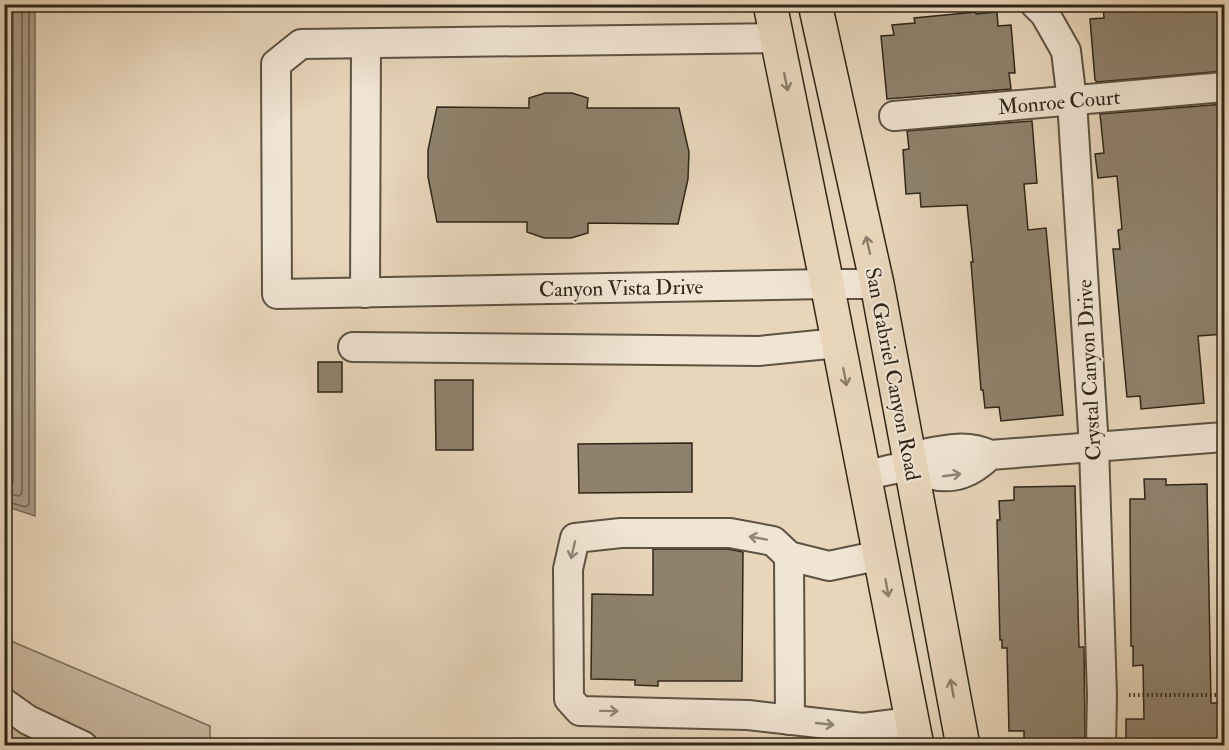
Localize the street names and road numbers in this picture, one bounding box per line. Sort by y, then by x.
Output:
street label: Monroe Court [997,84,1122,121]
street label: San Gabriel Canyon Road [859,265,927,484]
street label: Canyon Vista Drive [539,274,704,303]
street label: Crystal Canyon Drive [1071,278,1108,461]

